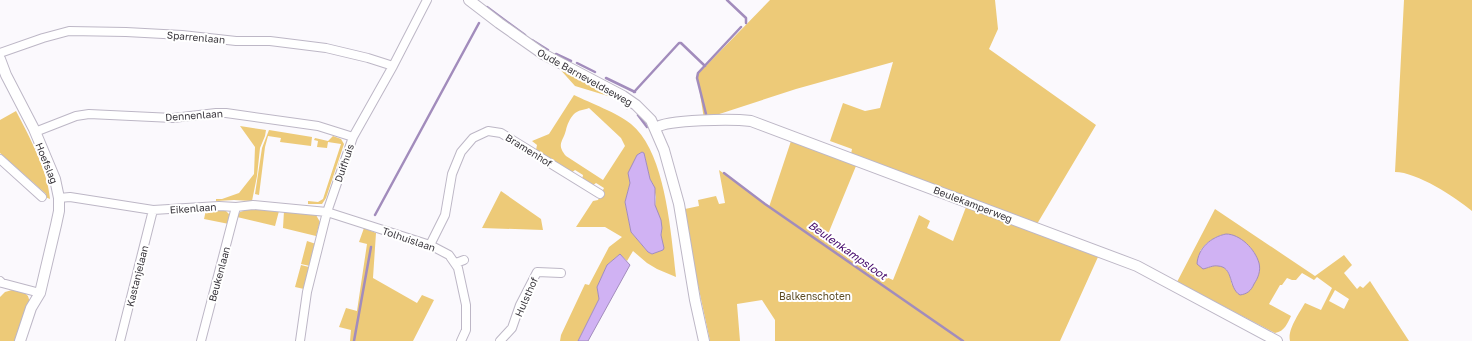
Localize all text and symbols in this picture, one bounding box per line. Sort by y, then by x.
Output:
street label: Sparrenlaan [166,28,226,46]
street label: Oude Barneveldseweg [535,46,635,108]
street label: Dennenlaan [165,107,223,123]
street label: Bramenhof [503,131,555,169]
street label: Hoefslag [33,141,61,185]
street label: Duifhuis [332,142,356,184]
street label: Beulekamperweg [932,183,1014,225]
street label: Eikenlaan [169,200,217,216]
water label: Beulenkampsloot [806,218,891,284]
street label: Tolhuislaan [381,224,437,254]
street label: Kastanjelaan [124,244,150,308]
street label: Beukenlaan [206,245,232,303]
street label: Hulsthof [512,275,540,319]
park label: Balkenschoten [779,290,851,302]

